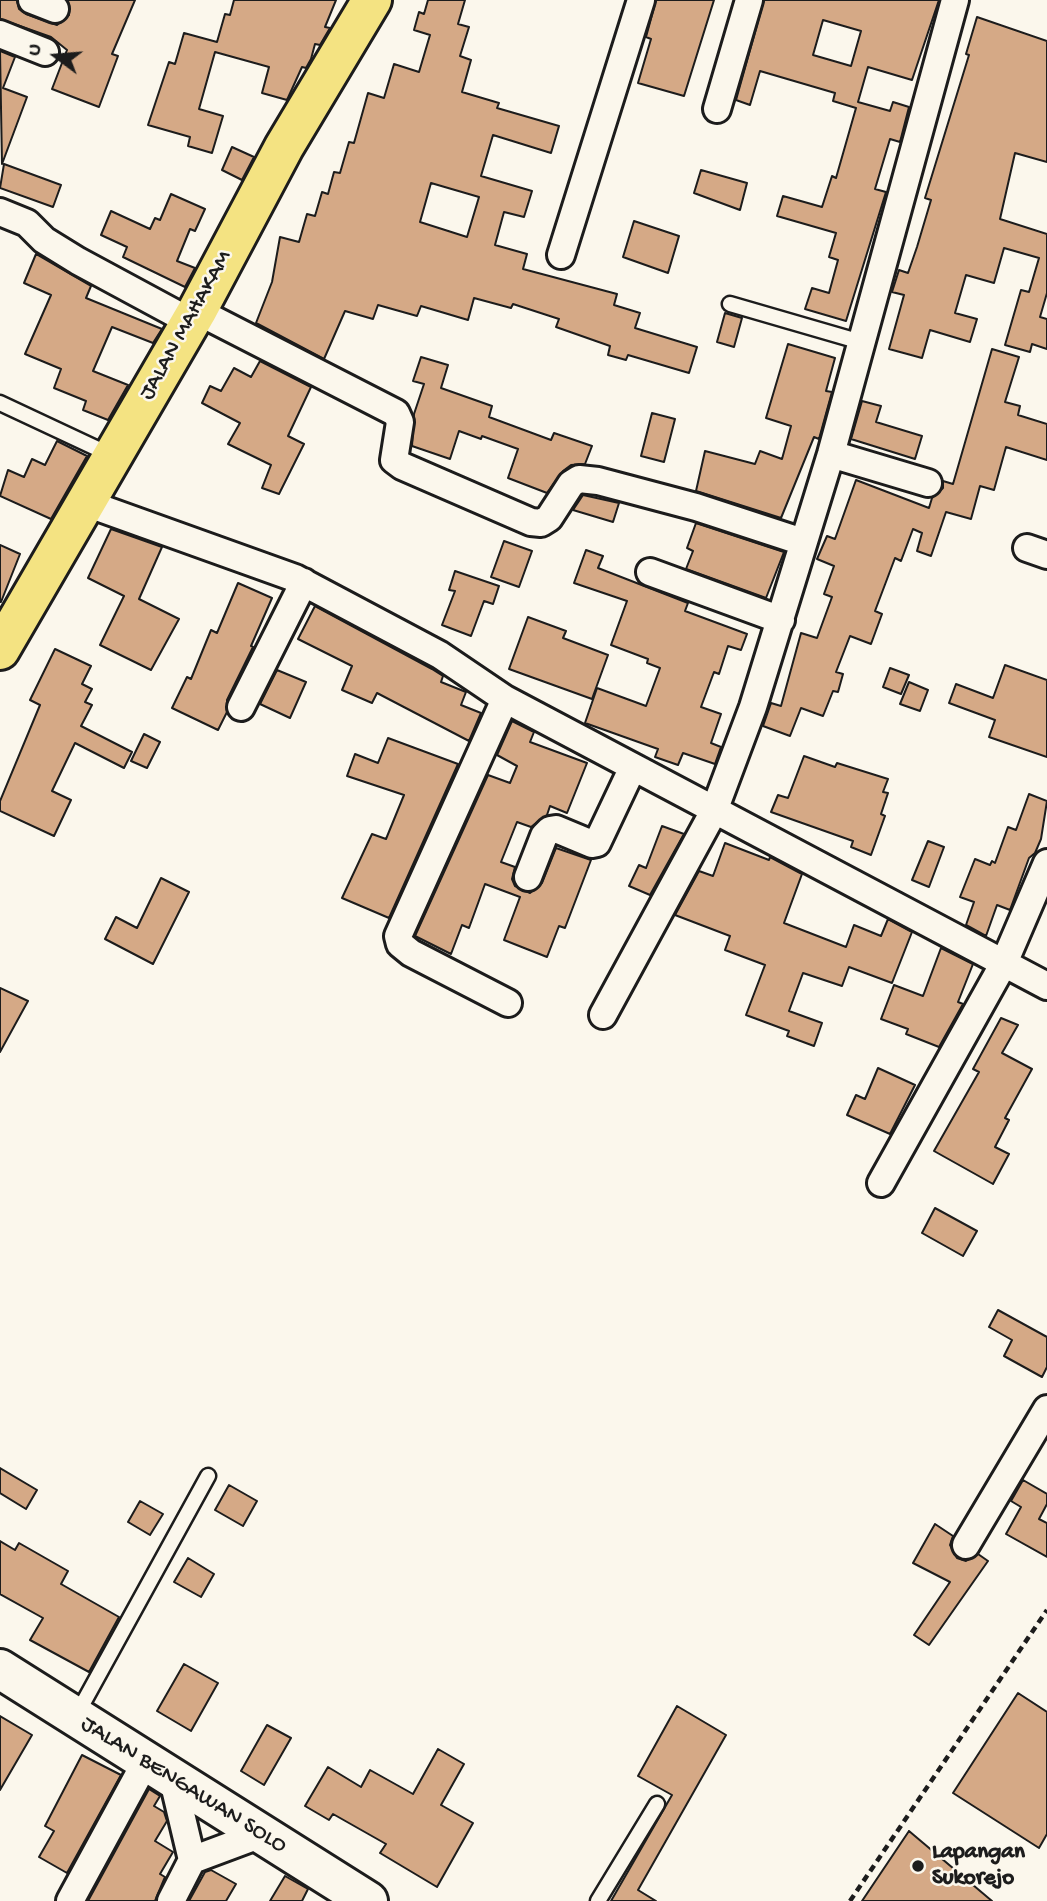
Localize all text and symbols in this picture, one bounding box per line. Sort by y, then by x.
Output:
north arrow [21,21,91,91]
text: U [23,42,48,59]
street label: JALAN MAHAKAM [135,246,239,406]
street label: JALAN BENGAWAN SOLO [75,1711,291,1861]
place label: Lapangan Sukorejo [932,1839,1025,1893]
marker: Lapangan Sukorejo [910,1858,926,1874]

